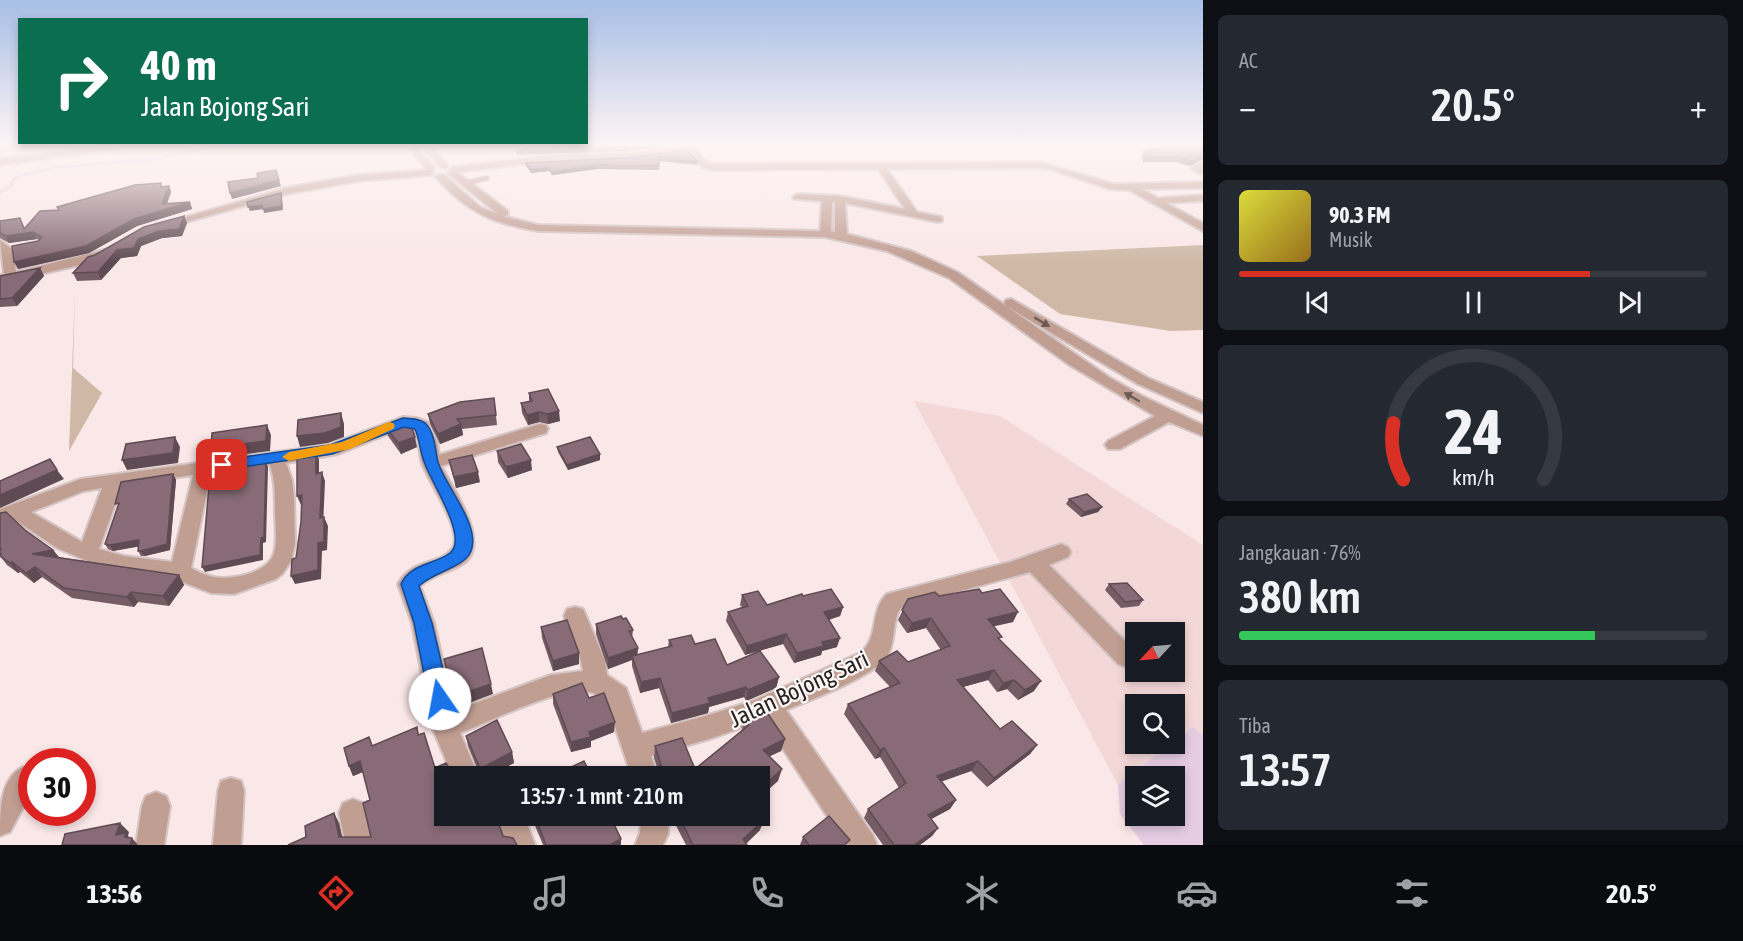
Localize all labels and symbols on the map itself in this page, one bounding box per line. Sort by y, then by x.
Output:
one-way arrow [1034,316,1050,327]
one-way arrow [1123,392,1140,402]
pin [196,439,247,490]
north arrow [1125,622,1185,682]
street label: Jalan Bojong Sari [725,645,872,732]
position arrow [408,667,472,731]
speed limit sign: 30 [18,748,96,826]

